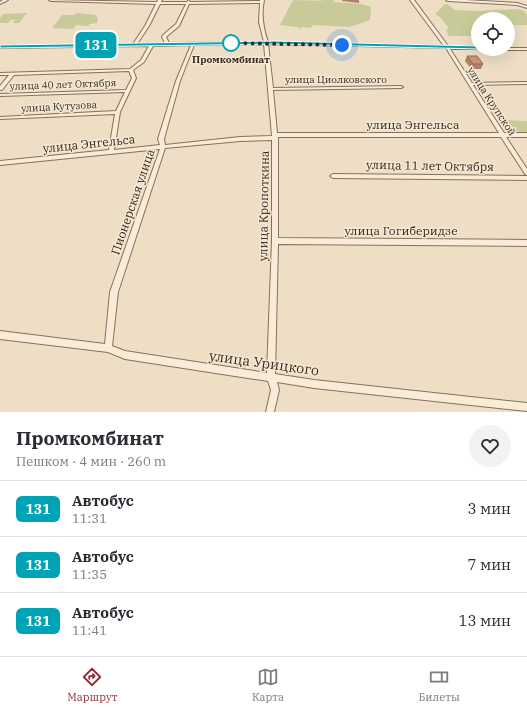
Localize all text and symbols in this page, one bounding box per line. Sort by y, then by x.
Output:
map controls [471,12,515,56]
button: locate [471,12,515,56]
line badge: 131 [73,32,119,58]
marker: Промкомбинат [222,34,240,52]
your location [332,35,352,55]
text: 131 [83,36,109,54]
place label: Промкомбинат [192,53,270,66]
street label: улица Крупской [464,64,519,139]
street label: улица Циолковского [285,73,387,86]
street label: улица 40 лет Октября [9,76,117,93]
street label: улица Кутузова [21,98,98,115]
street label: улица Энгельса [367,117,460,132]
street label: улица Энгельса [42,131,136,156]
street label: Пионерская улица [107,147,158,257]
street label: улица Кропоткина [255,150,272,262]
street label: улица 11 лет Октября [366,157,494,174]
street label: улица Гогиберидзе [344,223,458,238]
street label: улица Урицкого [208,346,320,380]
button: heart [469,425,511,467]
text: Промкомбинат [16,426,164,450]
text: Пешком · 4 мин · 260 m [16,453,166,470]
text: Автобус [72,491,134,510]
text: 3 мин [467,499,511,518]
text: 131 [25,500,51,518]
text: 11:31 [72,510,107,527]
text: Автобус [72,547,134,566]
text: 7 мин [467,555,511,574]
text: 131 [25,556,51,574]
text: 11:35 [72,566,107,583]
text: Автобус [72,603,134,622]
text: 13 мин [458,611,511,630]
text: 131 [25,612,51,630]
text: 11:41 [72,622,107,639]
tab: Маршрут [67,666,118,704]
tab: Карта [252,666,284,704]
tab: Билеты [419,666,460,704]

